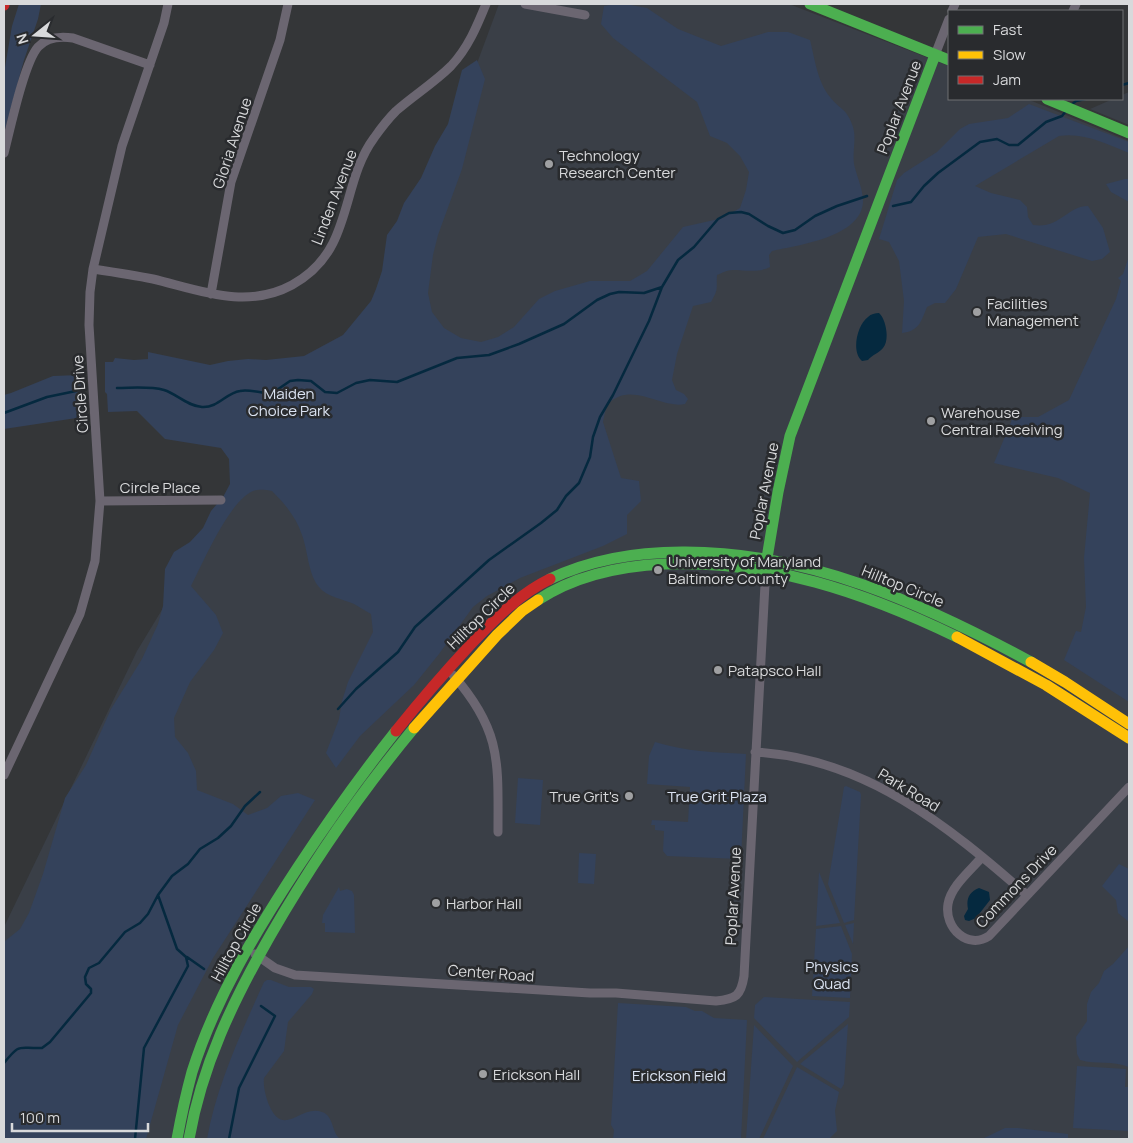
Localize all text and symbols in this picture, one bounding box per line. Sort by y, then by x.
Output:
north arrow [10,10,60,60]
legend [948,10,1123,100]
text: Fast [993,19,1022,40]
text: N [12,31,33,47]
text: Slow [993,44,1026,65]
street label: Poplar Avenue [872,57,927,157]
text: Jam [993,69,1021,90]
street label: Gloria Avenue [207,95,257,191]
place label: Technology Research Center [559,145,676,183]
street label: Linden Avenue [306,146,362,248]
marker: Technology Research Center [543,158,555,170]
place label: Facilities Management [987,293,1079,331]
marker: Facilities Management [971,306,983,318]
street label: Circle Drive [67,354,93,434]
park label: Maiden Choice Park [248,383,330,421]
place label: Warehouse Central Receiving [941,402,1063,440]
marker: Warehouse Central Receiving [925,415,937,427]
street label: Poplar Avenue [744,440,784,541]
street label: Circle Place [120,477,201,498]
place label: University of Maryland Baltimore County [668,551,821,589]
street label: Hilltop Circle [859,560,948,612]
marker: University of Maryland Baltimore County [652,564,664,576]
street label: Hilltop Circle [442,578,520,654]
place label: Patapsco Hall [728,660,822,681]
marker: Patapsco Hall [712,664,724,676]
street label: Park Road [874,763,944,817]
place label: True Grit's [549,786,619,807]
park label: True Grit Plaza [667,786,767,807]
marker: True Grit's [623,790,635,802]
street label: Commons Drive [971,839,1061,932]
street label: Poplar Avenue [720,846,746,946]
place label: Harbor Hall [446,893,522,914]
marker: Harbor Hall [430,897,442,909]
street label: Hilltop Circle [206,899,266,985]
park label: Physics Quad [805,956,859,994]
street label: Center Road [447,960,535,986]
place label: Erickson Hall [493,1064,580,1085]
park label: Erickson Field [632,1065,726,1086]
marker: Erickson Hall [477,1068,489,1080]
scale bar [12,1100,149,1132]
text: 100 m [20,1107,60,1128]

